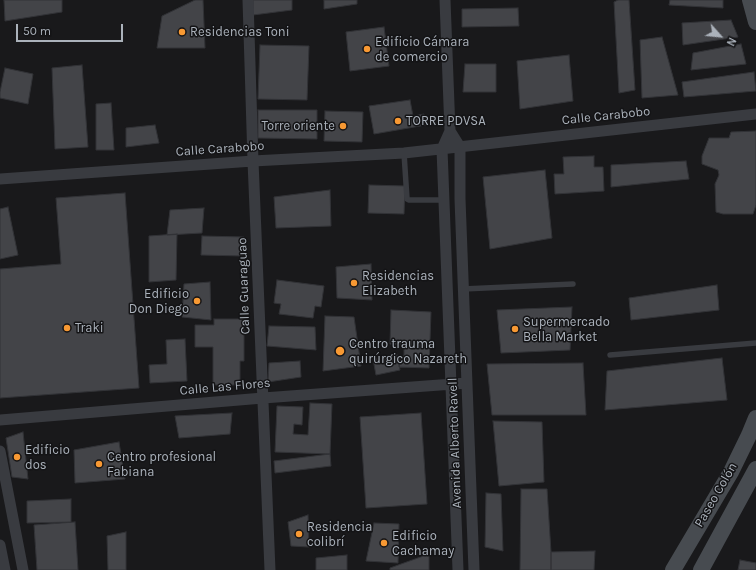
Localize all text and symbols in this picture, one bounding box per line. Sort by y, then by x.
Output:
scale bar [18,16,125,42]
north arrow [700,16,740,56]
text: 50 m [23,24,51,38]
place label: Residencias Toni [190,24,290,40]
marker: Residencias Toni [177,27,187,37]
place label: Edificio Cámara de comercio [375,34,469,65]
text: N [724,35,739,48]
marker: Edificio Cámara de comercio [362,44,372,54]
street label: Calle Carabobo [561,104,651,128]
place label: TORRE PDVSA [406,113,486,129]
marker: TORRE PDVSA [393,116,403,126]
place label: Torre oriente [261,118,335,134]
marker: Torre oriente [338,121,348,131]
street label: Calle Carabobo [175,138,265,160]
street label: Calle Guaraguao [235,237,253,335]
place label: Residencias Elizabeth [362,268,434,299]
marker: Residencias Elizabeth [349,278,359,288]
place label: Edificio Don Diego [129,286,189,317]
marker: Edificio Don Diego [192,296,202,306]
place label: Supermercado Bella Market [523,314,610,345]
place label: Traki [75,320,104,336]
marker: Traki [62,323,72,333]
marker: Supermercado Bella Market [510,324,520,334]
place label: Centro trauma quirúrgico Nazareth [349,336,467,367]
marker: Centro trauma quirúrgico Nazareth [334,345,346,357]
street label: Calle Las Flores [179,375,271,399]
street label: Avenida Alberto Ravell [445,377,465,509]
place label: Edificio dos [25,442,70,473]
place label: Centro profesional Fabiana [107,449,216,480]
marker: Edificio dos [12,452,22,462]
marker: Centro profesional Fabiana [94,459,104,469]
street label: Paseo Colón [691,460,741,530]
place label: Residencia colibrí [307,519,372,550]
place label: Edificio Cachamay [392,528,454,559]
marker: Residencia colibrí [294,529,304,539]
marker: Edificio Cachamay [379,538,389,548]

